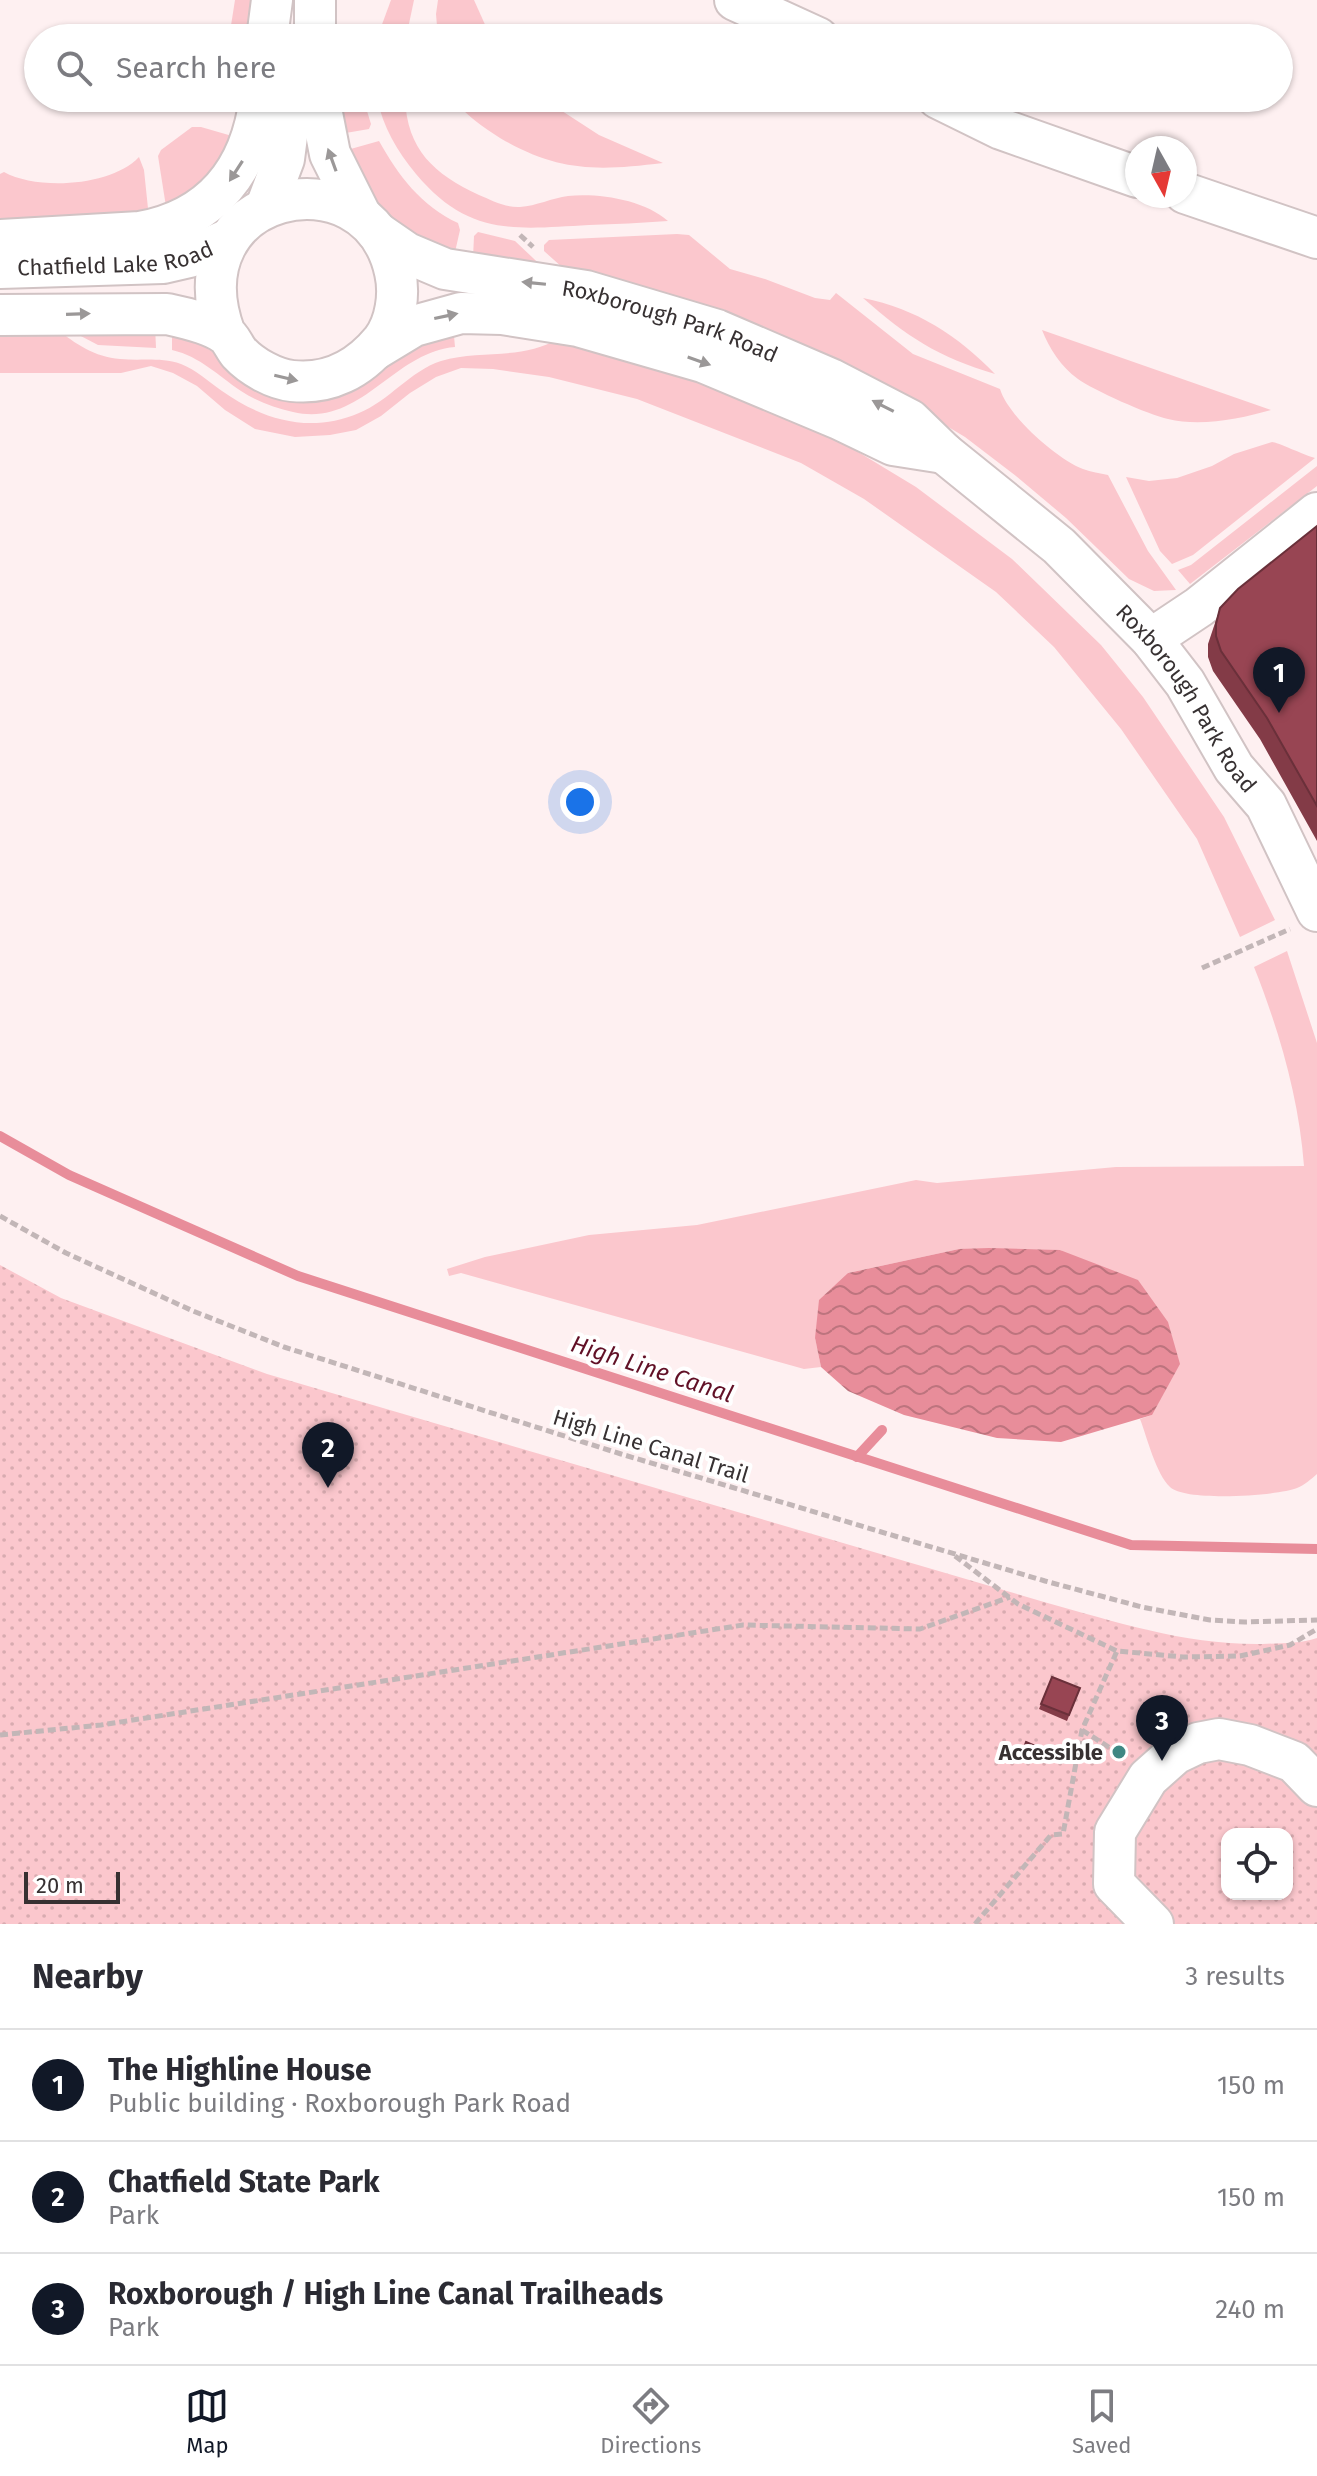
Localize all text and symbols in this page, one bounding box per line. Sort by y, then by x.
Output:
search box [24,24,1293,112]
icon: search [52,46,96,90]
text: Search here [116,50,276,86]
north arrow [1125,136,1197,208]
one-way arrow [325,148,338,172]
one-way arrow [229,160,243,182]
street label: Chatfield Lake Road [17,234,217,281]
street label: Roxborough Park Road [560,274,782,368]
one-way arrow [521,276,546,289]
one-way arrow [66,307,91,320]
one-way arrow [433,309,458,322]
one-way arrow [688,356,712,368]
one-way arrow [273,372,298,385]
one-way arrow [871,399,894,412]
street label: Roxborough Park Road [1110,598,1263,798]
pin: 1 [1253,647,1305,713]
your location [560,782,600,822]
water label: High Line Canal [567,1330,737,1408]
street label: High Line Canal Trail [550,1403,752,1489]
pin: 2 [302,1422,354,1488]
pin: 3 [1136,1695,1188,1761]
place label: Accessible [998,1739,1103,1766]
marker: Accessible [1110,1743,1128,1761]
map controls [1221,1828,1293,1900]
button: locate [1221,1828,1293,1900]
scale bar [24,1868,120,1904]
text: 20 m [36,1872,84,1899]
text: Nearby [32,1956,143,1997]
text: 3 results [1185,1961,1285,1992]
text: The Highline House [108,2052,372,2088]
text: 1 [52,2070,64,2101]
text: 150 m [1217,2070,1285,2101]
text: Public building · Roxborough Park Road [108,2088,571,2119]
text: Chatfield State Park [108,2164,380,2200]
text: 2 [51,2182,65,2213]
text: 150 m [1217,2182,1285,2213]
text: Park [108,2200,159,2231]
text: Roxborough / High Line Canal Trailheads [108,2276,663,2312]
text: 3 [51,2294,65,2325]
text: 240 m [1215,2294,1285,2325]
text: Park [108,2312,159,2343]
tab: Map [185,2384,229,2459]
tab: Directions [600,2384,701,2459]
tab: Saved [1072,2384,1132,2459]

